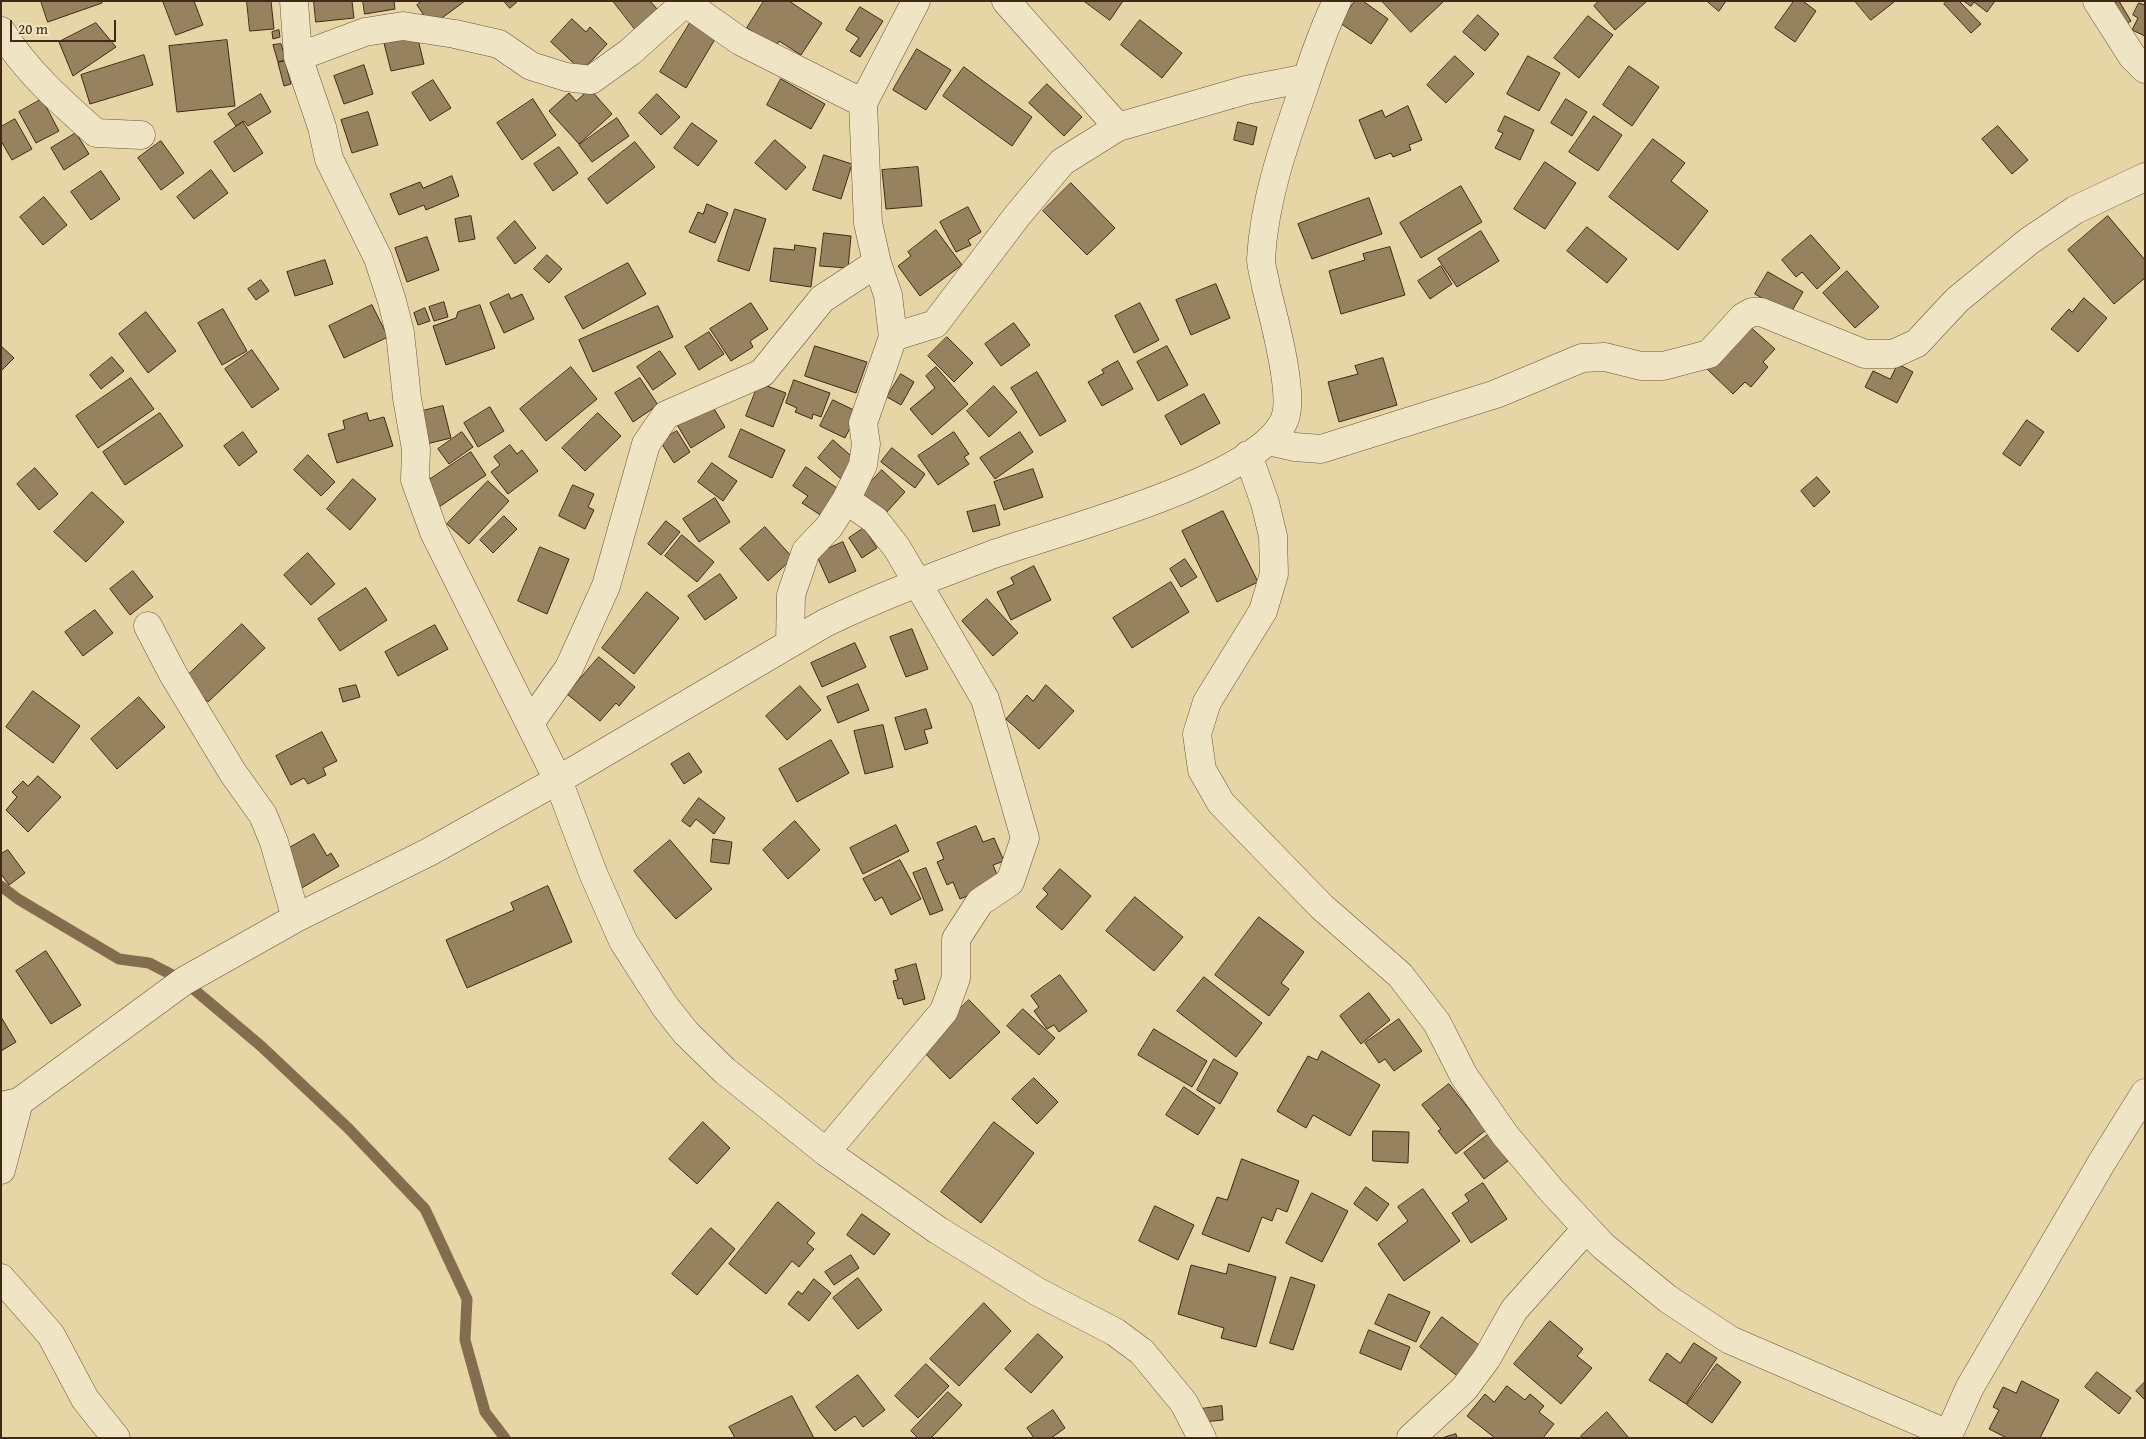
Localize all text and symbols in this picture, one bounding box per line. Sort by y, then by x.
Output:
scale bar [12,10,119,42]
text: 20 m [18,18,48,39]

